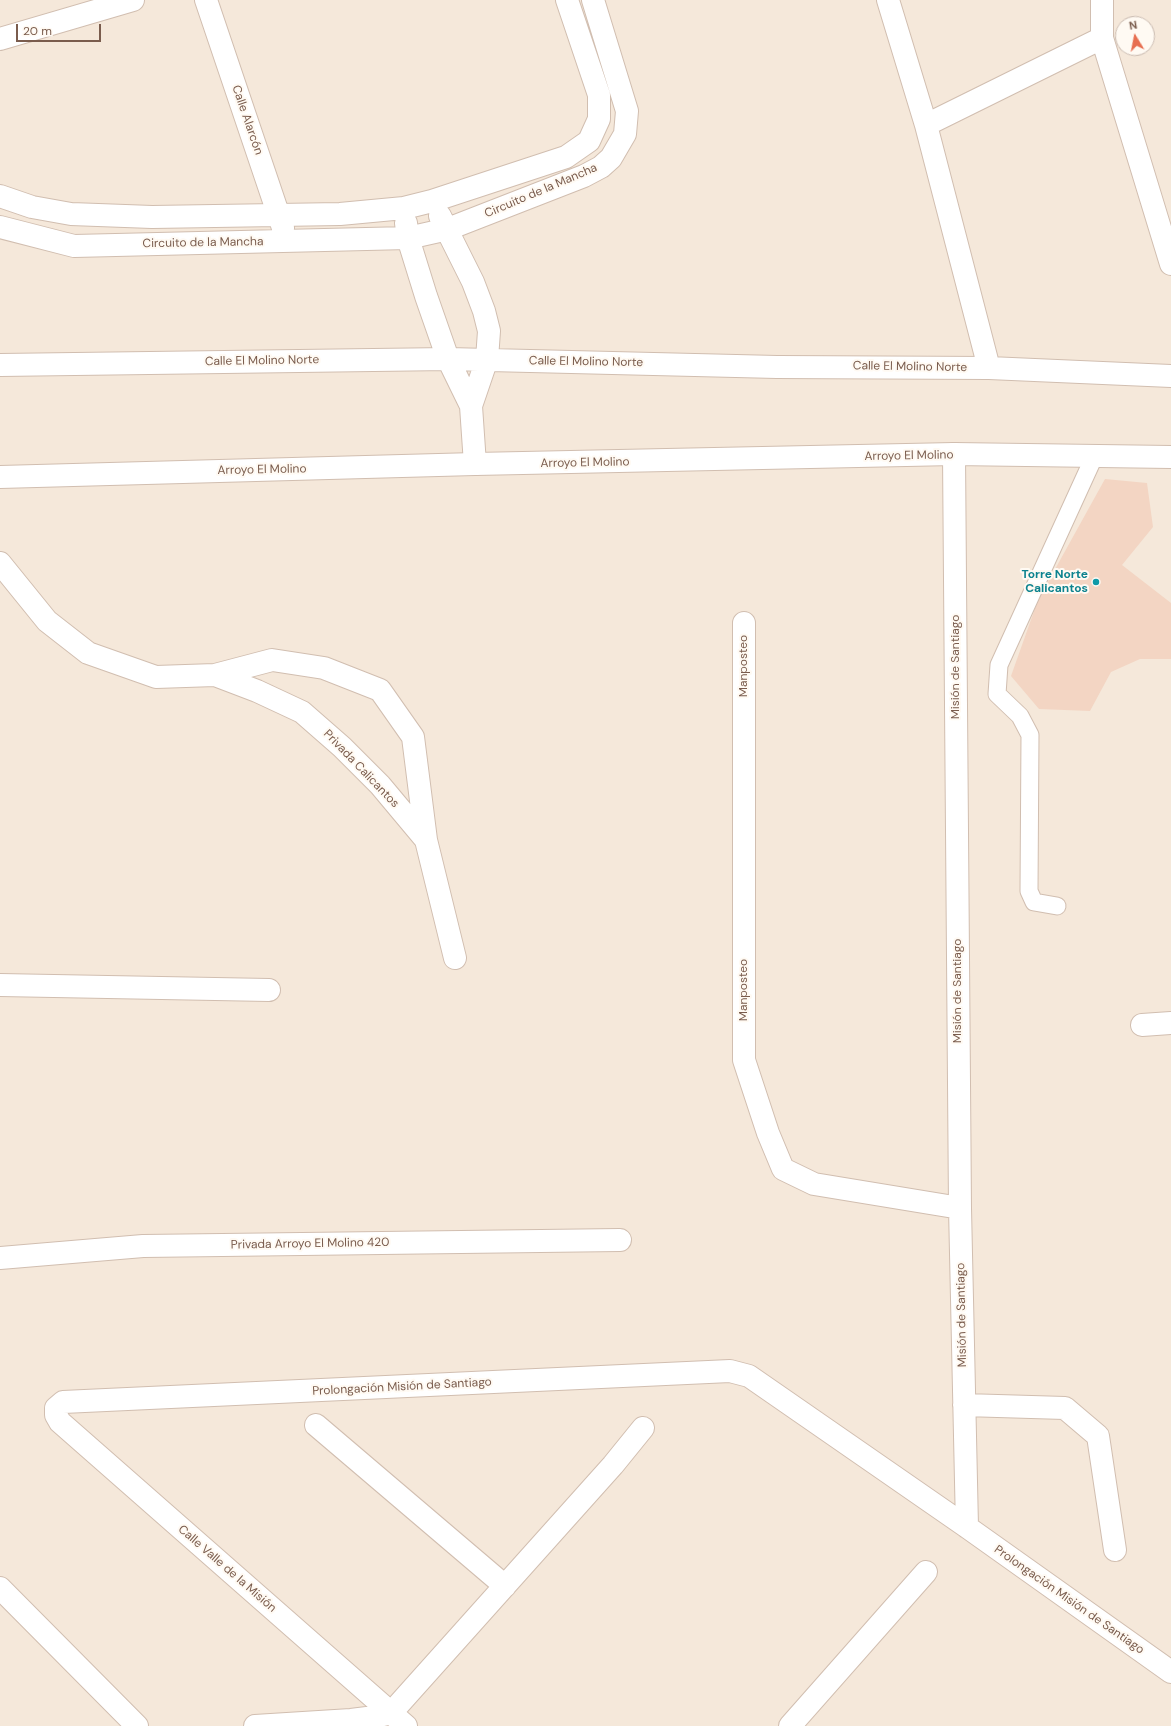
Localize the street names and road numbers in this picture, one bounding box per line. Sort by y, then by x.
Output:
street label: Calle Alarcón [228,83,266,157]
street label: Circuito de la Mancha [483,161,599,221]
street label: Circuito de la Mancha [142,235,264,251]
street label: Calle El Molino Norte [205,353,319,369]
street label: Calle El Molino Norte [529,354,643,370]
street label: Calle El Molino Norte [853,359,967,375]
street label: Arroyo El Molino [864,448,954,464]
street label: Arroyo El Molino [540,455,630,471]
street label: Arroyo El Molino [217,462,307,478]
street label: Misión de Santiago [949,615,963,719]
street label: Manposteo [737,635,751,697]
street label: Privada Calicantos [320,727,402,811]
street label: Misión de Santiago [951,939,965,1043]
street label: Manposteo [737,959,751,1021]
street label: Privada Arroyo El Molino 420 [231,1235,389,1253]
street label: Misión de Santiago [954,1263,970,1367]
street label: Prolongación Misión de Santiago [312,1375,492,1399]
street label: Calle Valle de la Misión [175,1522,279,1616]
street label: Prolongación Misión de Santiago [991,1543,1147,1657]

